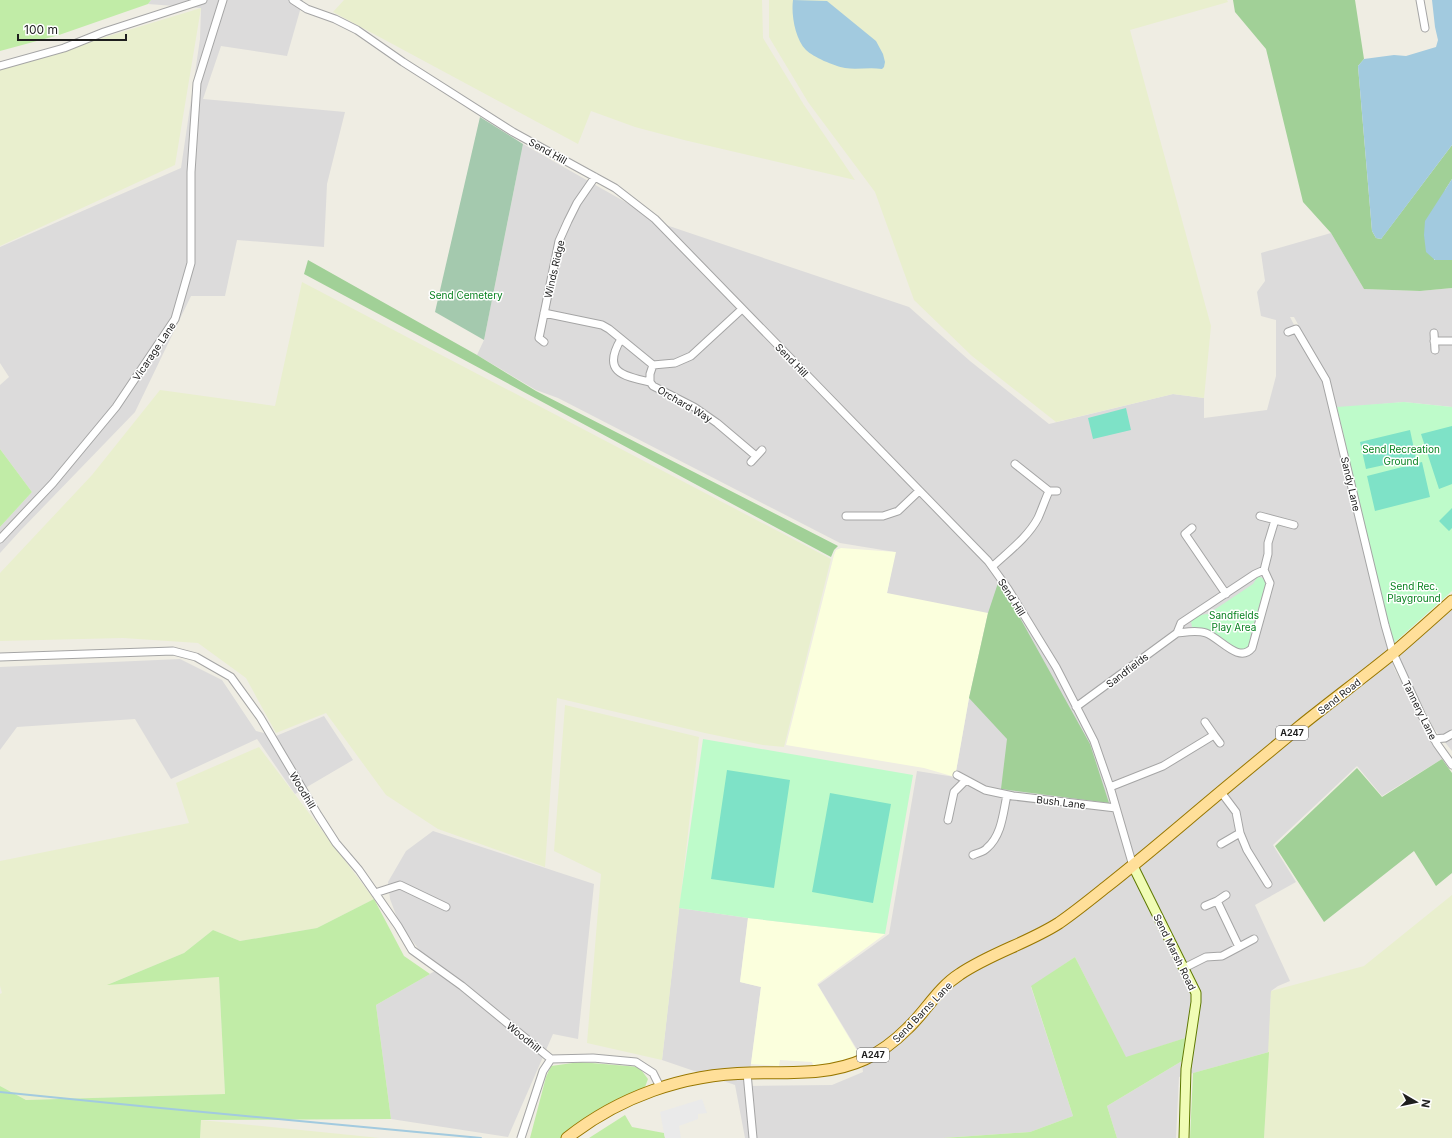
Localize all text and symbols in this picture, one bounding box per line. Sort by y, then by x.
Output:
scale bar [18,16,126,42]
text: 100 m [24,22,58,37]
street label: Send Hill [527,136,569,166]
street label: Winds Ridge [541,239,567,299]
park label: Send Cemetery [429,289,503,301]
street label: Vicarage Lane [130,319,178,383]
street label: Send Hill [773,341,811,379]
street label: Orchard Way [655,383,715,425]
park label: Send Recreation Ground [1362,443,1440,467]
street label: Sandy Lane [1339,456,1363,513]
street label: Send Hill [996,576,1028,618]
park label: Send Rec. Playground [1387,580,1441,604]
park label: Sandfields Play Area [1209,609,1259,633]
street label: Sandfields [1103,650,1151,690]
street label: Send Road [1315,676,1363,716]
street label: Tannery Lane [1401,678,1440,742]
road number: A247 [1276,726,1308,740]
street label: Woodhill [287,769,319,811]
street label: Bush Lane [1036,793,1086,811]
street label: Send Marsh Road [1151,912,1199,992]
street label: Send Barns Lane [890,979,954,1045]
street label: Woodhill [504,1020,544,1054]
road number: A247 [857,1048,889,1062]
north arrow [1396,1082,1436,1122]
text: N [1418,1098,1433,1109]

